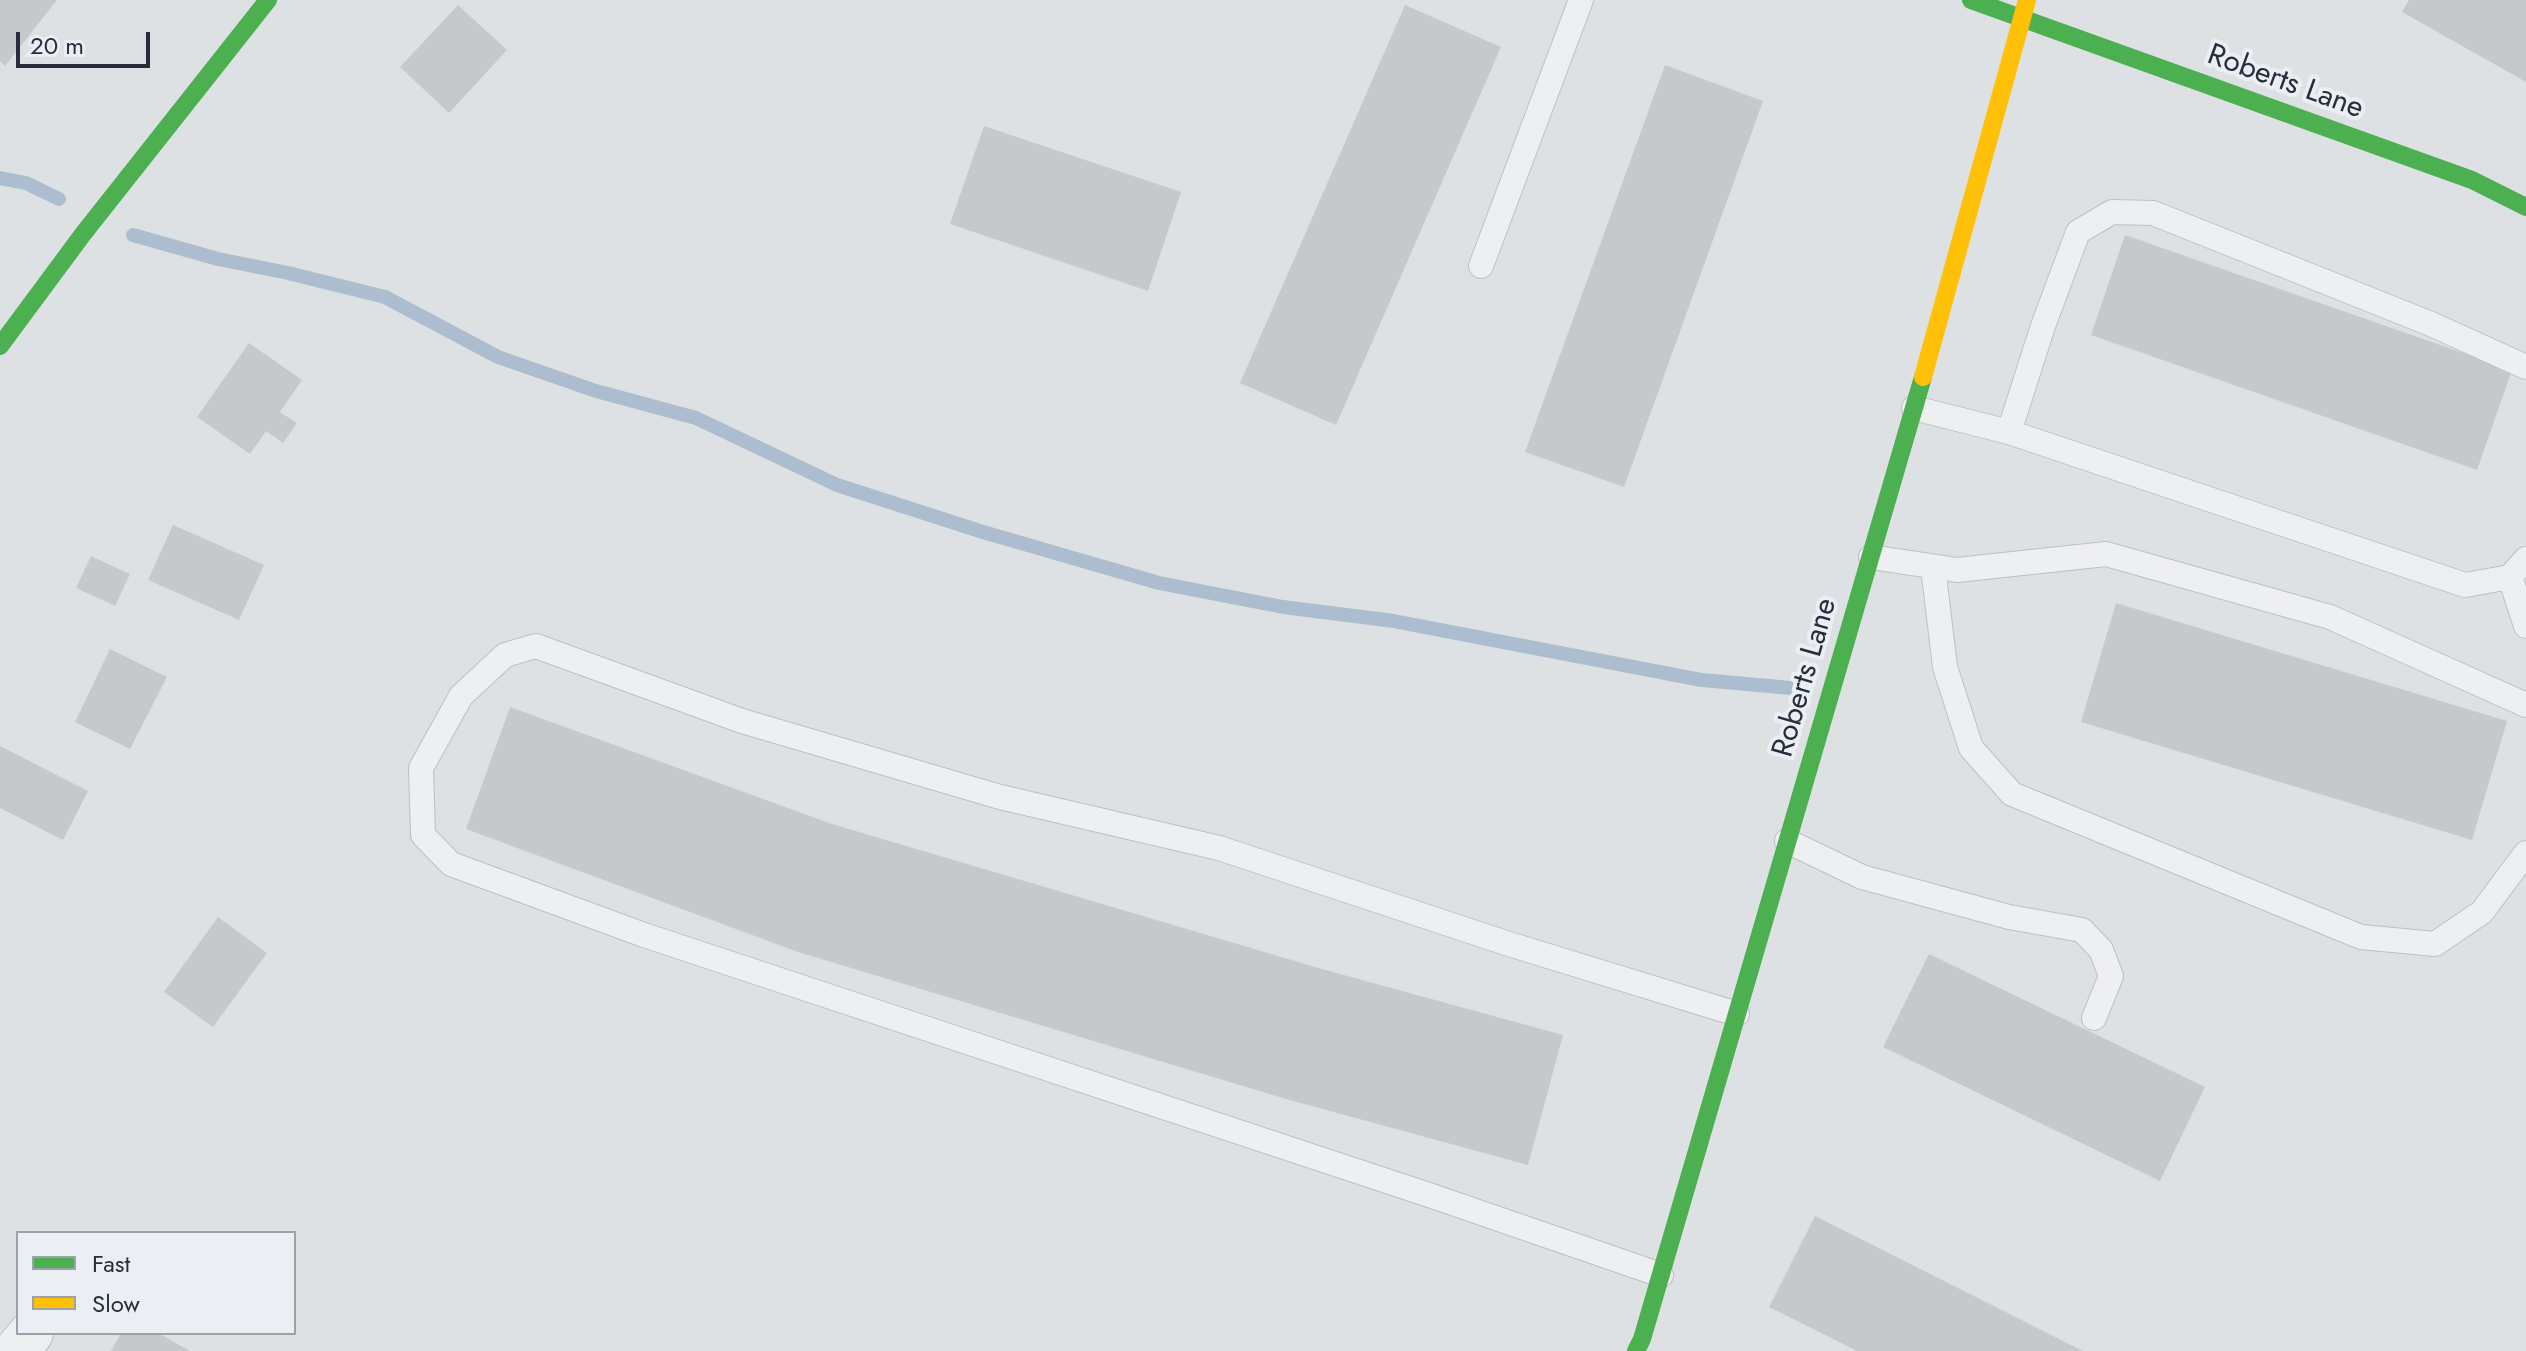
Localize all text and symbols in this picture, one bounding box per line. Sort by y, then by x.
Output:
scale bar [20,16,154,66]
text: 20 m [30,28,84,63]
street label: Roberts Lane [2202,38,2368,128]
street label: Roberts Lane [1766,594,1846,762]
legend [16,1231,296,1335]
text: Fast [92,1246,130,1281]
text: Slow [92,1286,140,1321]

